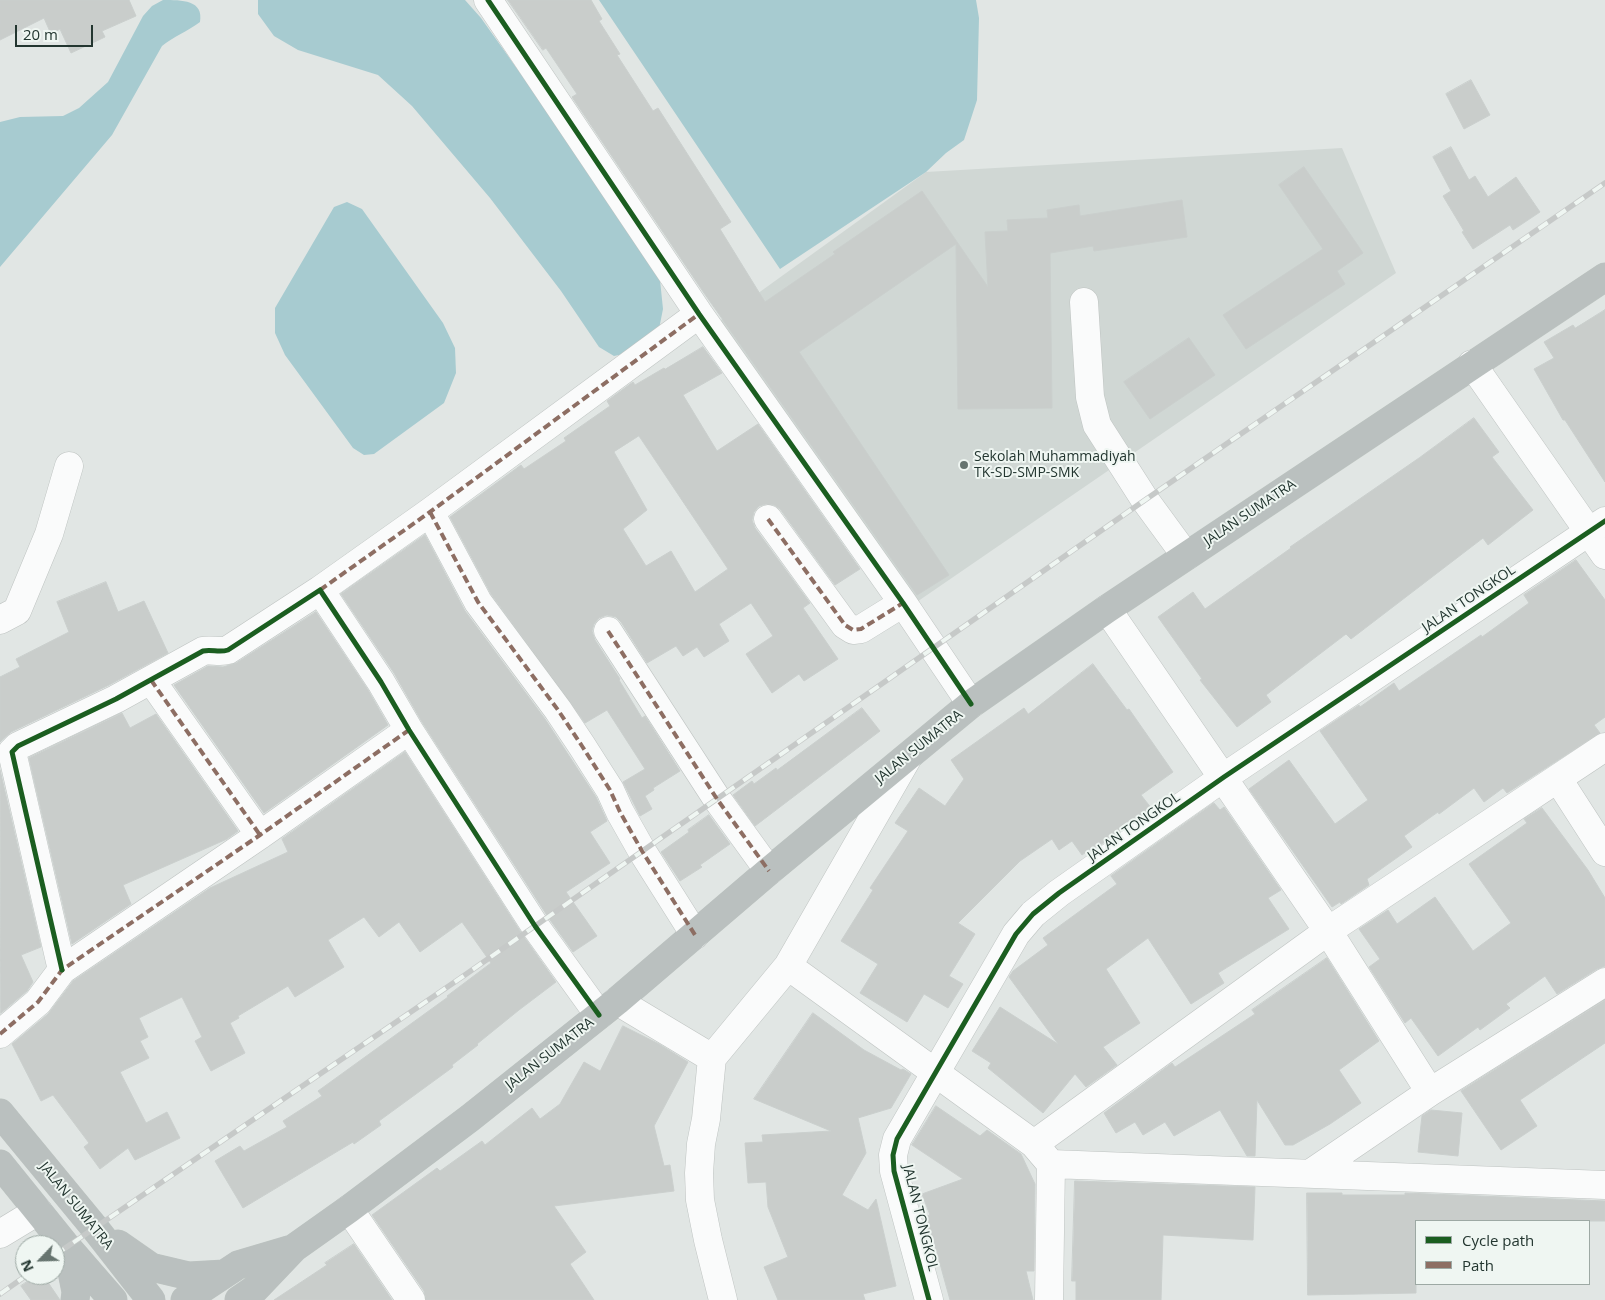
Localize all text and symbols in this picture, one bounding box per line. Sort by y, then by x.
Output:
scale bar [18,15,95,47]
text: 20 m [23,24,58,44]
place label: Sekolah Muhammadiyah TK-SD-SMP-SMK [974,449,1136,482]
marker: Sekolah Muhammadiyah TK-SD-SMP-SMK [958,459,970,471]
street label: JALAN SUMATRA [1201,476,1299,550]
street label: JALAN TONGKOL [1419,562,1519,636]
street label: JALAN SUMATRA [872,707,966,787]
street label: JALAN TONGKOL [1085,789,1183,865]
street label: JALAN SUMATRA [502,1014,598,1094]
street label: JALAN SUMATRA [36,1159,116,1253]
street label: JALAN TONGKOL [899,1163,941,1273]
legend [1415,1220,1590,1285]
text: Cycle path [1462,1230,1534,1250]
north arrow [15,1235,65,1285]
text: Path [1462,1255,1494,1275]
text: N [16,1257,38,1275]

